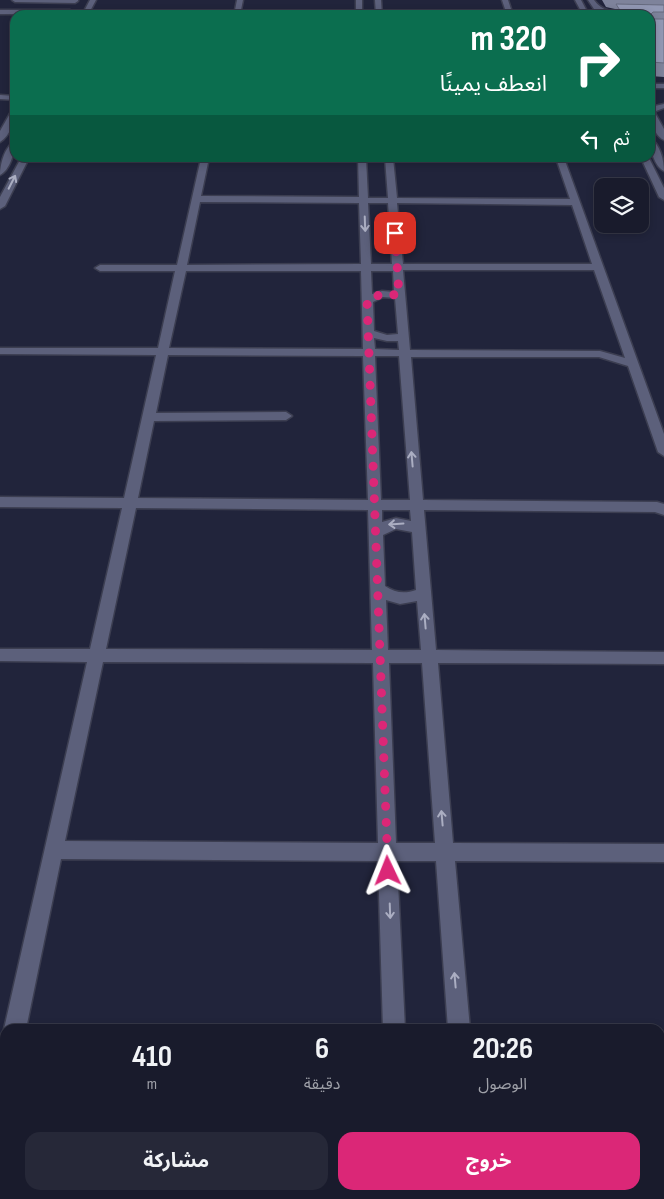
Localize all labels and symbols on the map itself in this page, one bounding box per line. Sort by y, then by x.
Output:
one-way arrow [8,175,17,190]
pin [374,212,416,254]
one-way arrow [360,215,369,231]
one-way arrow [408,452,417,468]
one-way arrow [388,519,404,529]
one-way arrow [421,614,430,630]
one-way arrow [437,810,446,826]
position arrow [361,844,413,896]
one-way arrow [385,902,394,918]
one-way arrow [450,972,460,988]

